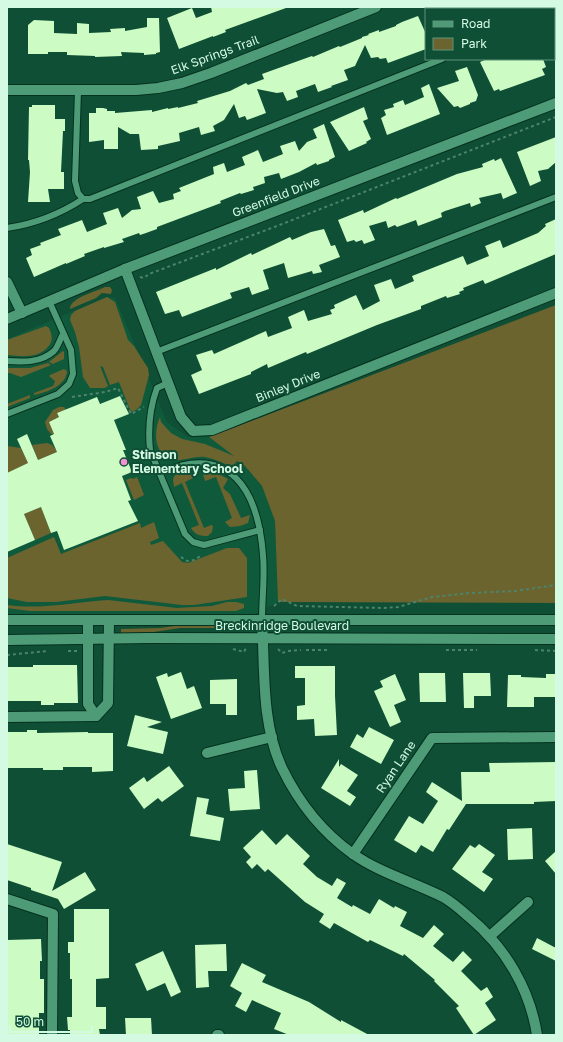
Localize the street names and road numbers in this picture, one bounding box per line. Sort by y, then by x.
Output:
street label: Elk Springs Trail [169,32,261,77]
street label: Greenfield Drive [230,173,322,220]
street label: Binley Drive [253,366,322,405]
street label: Breckinridge Boulevard [215,618,349,633]
street label: Ryan Lane [373,738,419,796]

